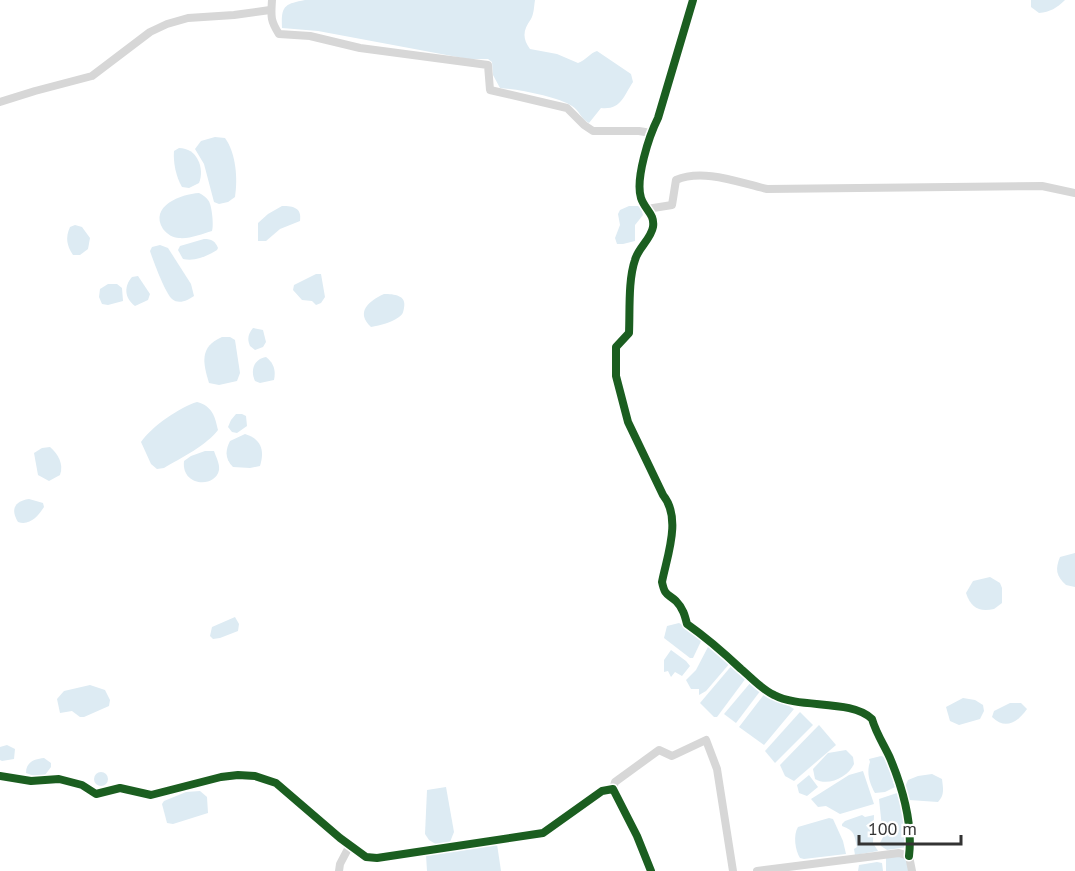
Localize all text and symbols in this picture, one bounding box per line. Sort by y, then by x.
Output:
scale bar [859,808,961,846]
text: 100 m [868,817,917,840]

